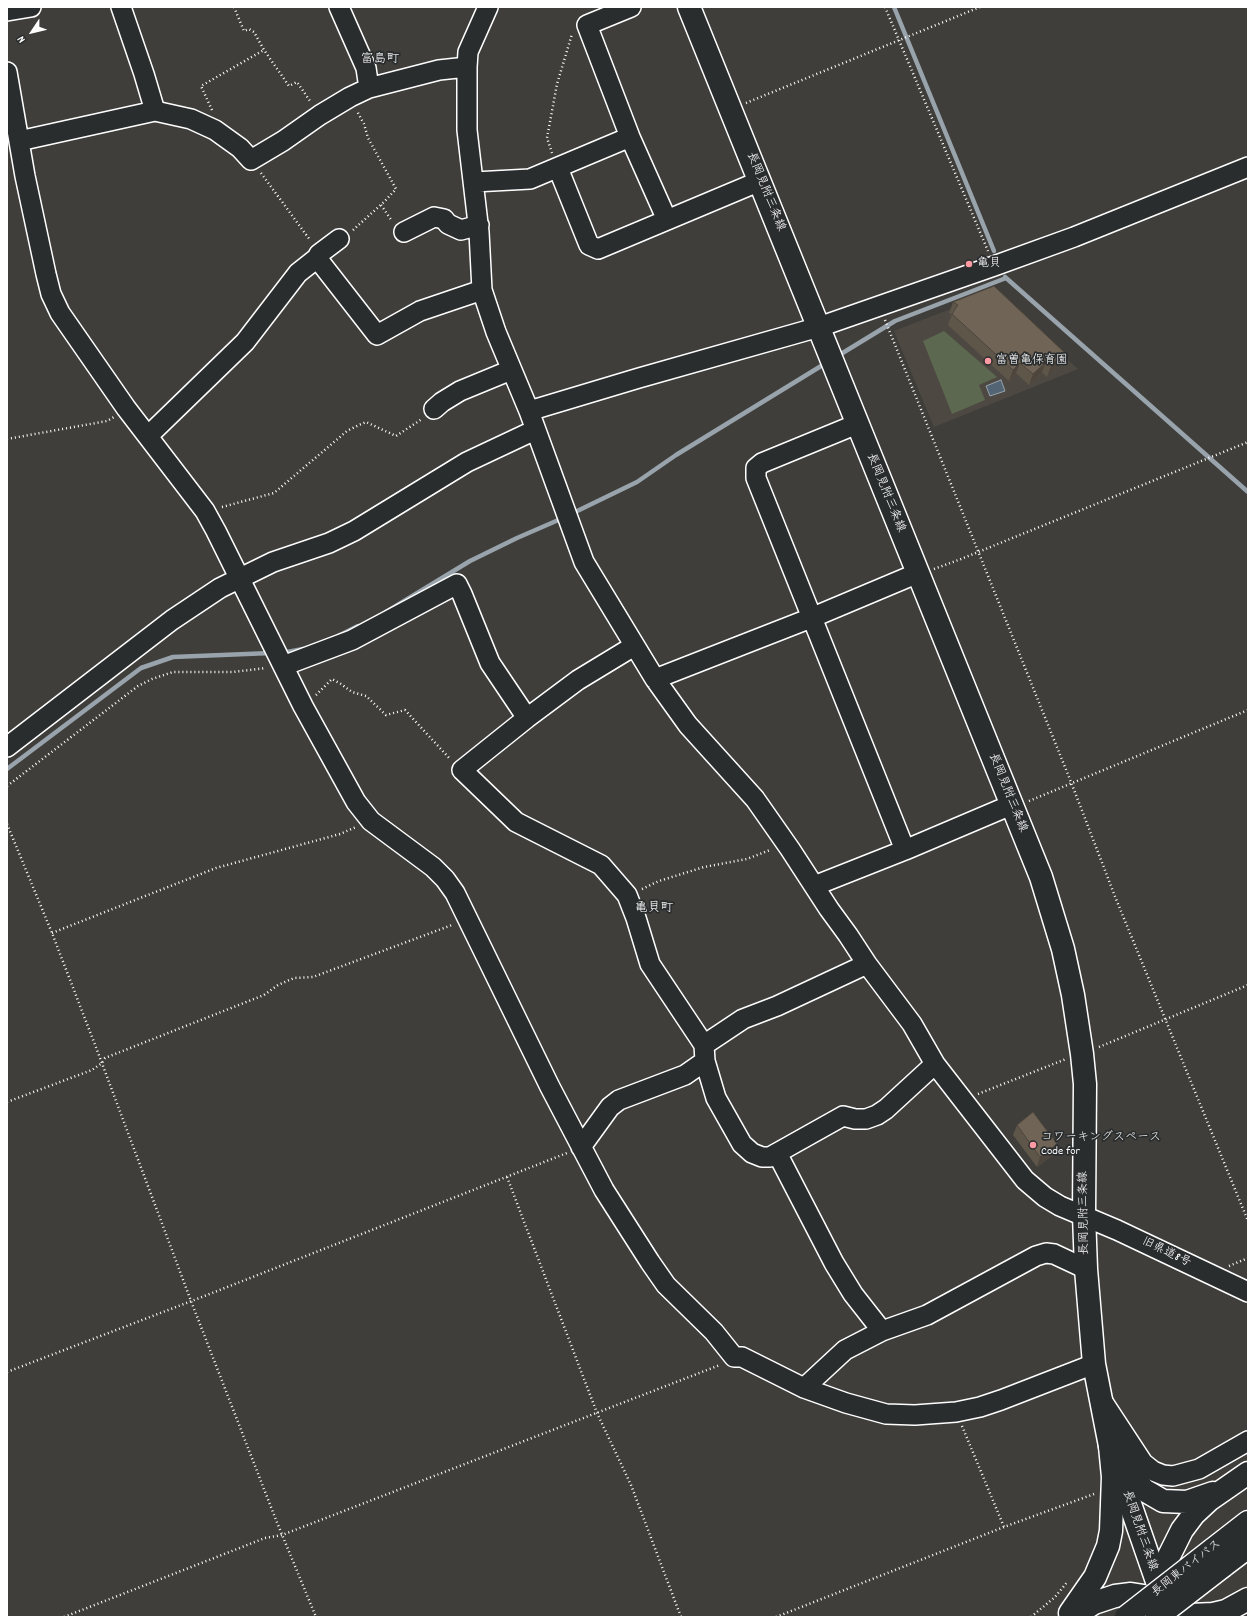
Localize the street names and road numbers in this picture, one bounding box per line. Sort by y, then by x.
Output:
street label: 長岡見附三条線 [743,150,787,234]
street label: 長岡見附三条線 [863,451,907,535]
street label: 長岡見附三条線 [985,751,1029,835]
street label: 長岡見附三条線 [1077,1171,1093,1255]
street label: 旧県道8号 [1139,1235,1193,1271]
street label: 長岡見附三条線 [1119,1489,1159,1573]
street label: 長岡東バイパス [1149,1537,1225,1601]

